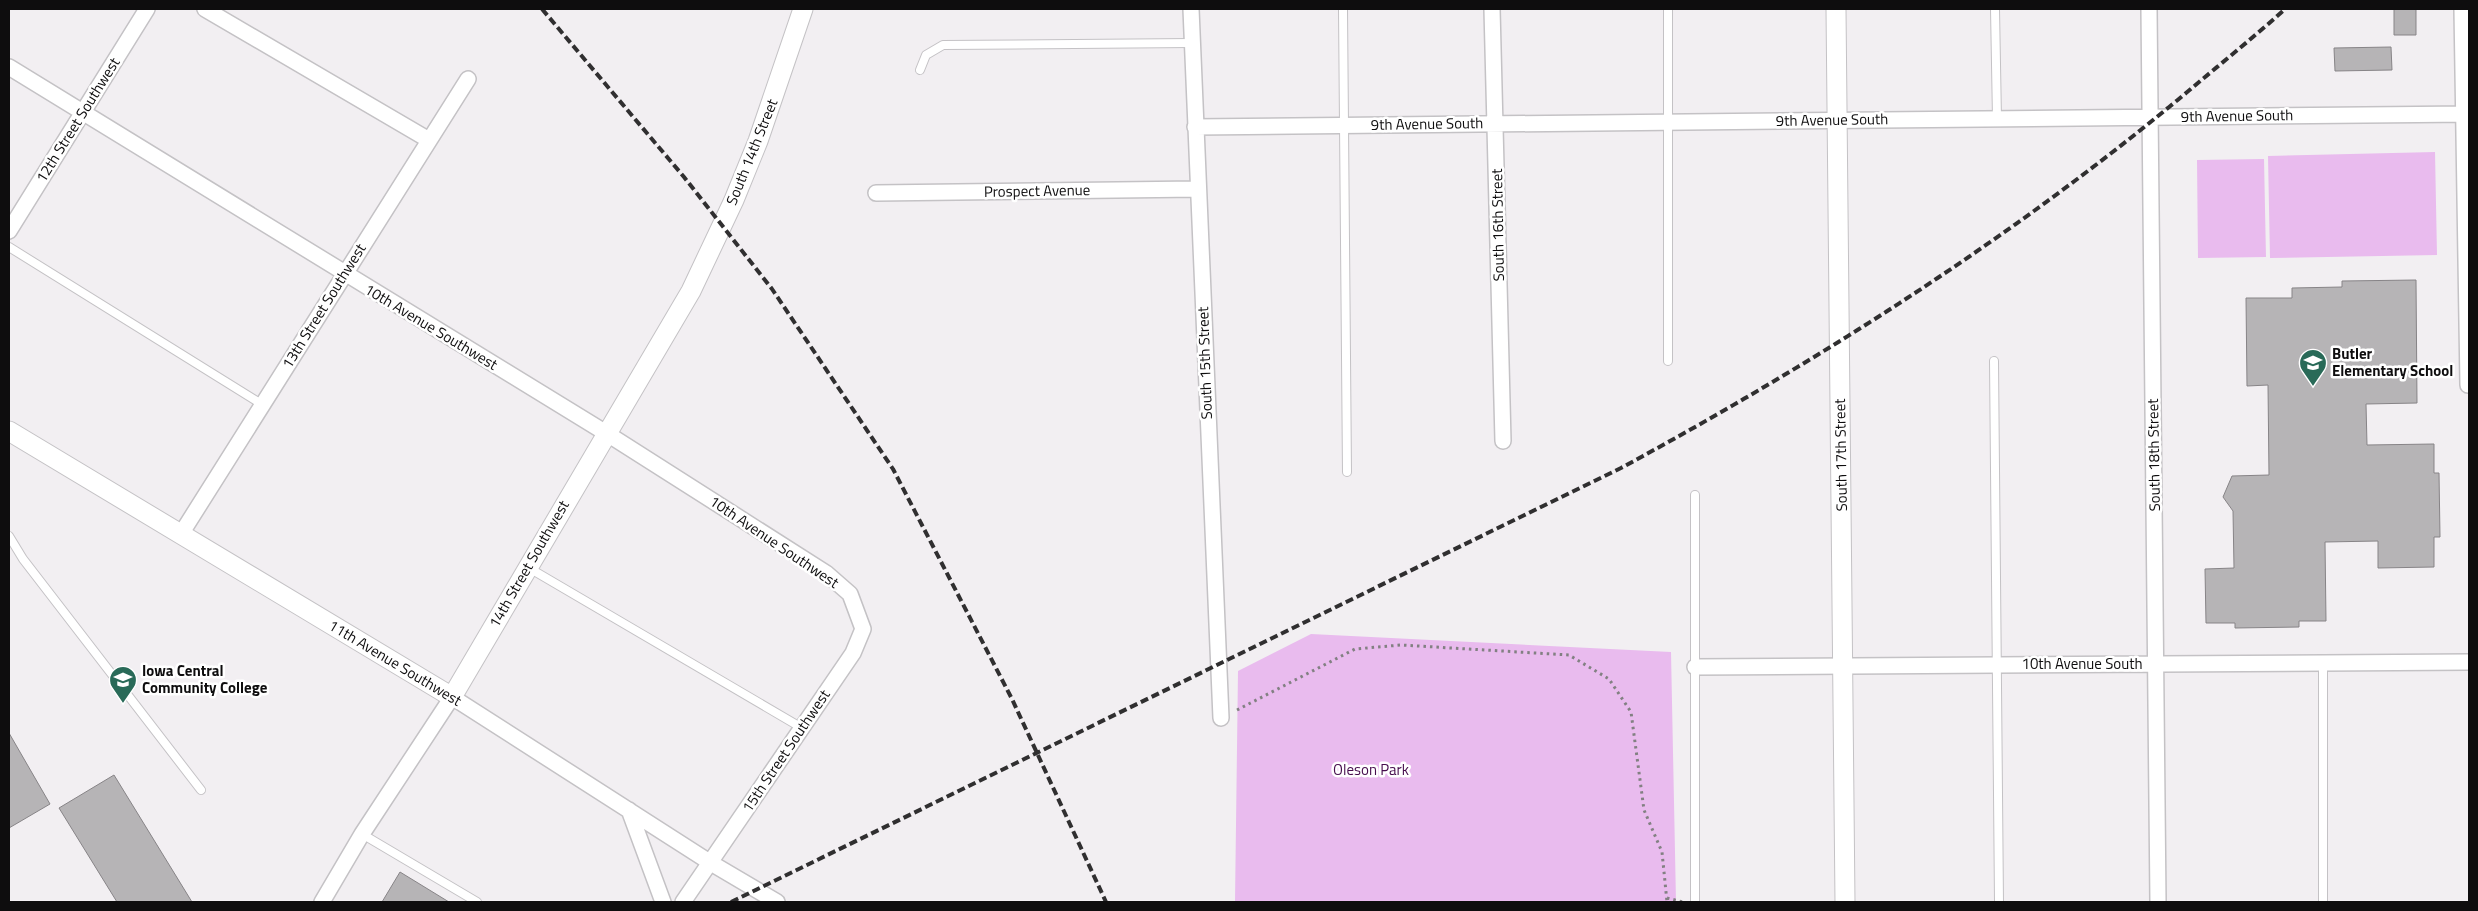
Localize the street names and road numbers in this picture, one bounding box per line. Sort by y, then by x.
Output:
street label: 12th Street Southwest [30,52,126,187]
street label: South 14th Street [720,95,784,208]
street label: 9th Avenue South [2181,103,2293,128]
street label: 9th Avenue South [1776,107,1888,132]
street label: 9th Avenue South [1371,111,1483,136]
street label: South 16th Street [1485,168,1510,282]
street label: Prospect Avenue [984,178,1090,203]
street label: 13th Street Southwest [276,238,372,373]
street label: 10th Avenue Southwest [360,278,503,376]
street label: South 15th Street [1191,306,1218,420]
street label: South 17th Street [1828,398,1853,512]
street label: South 18th Street [2141,398,2166,512]
street label: 10th Avenue Southwest [705,490,844,594]
street label: 14th Street Southwest [483,495,575,632]
street label: 11th Avenue Southwest [324,614,467,712]
street label: 10th Avenue South [2022,652,2142,675]
street label: 15th Street Southwest [736,684,836,817]

